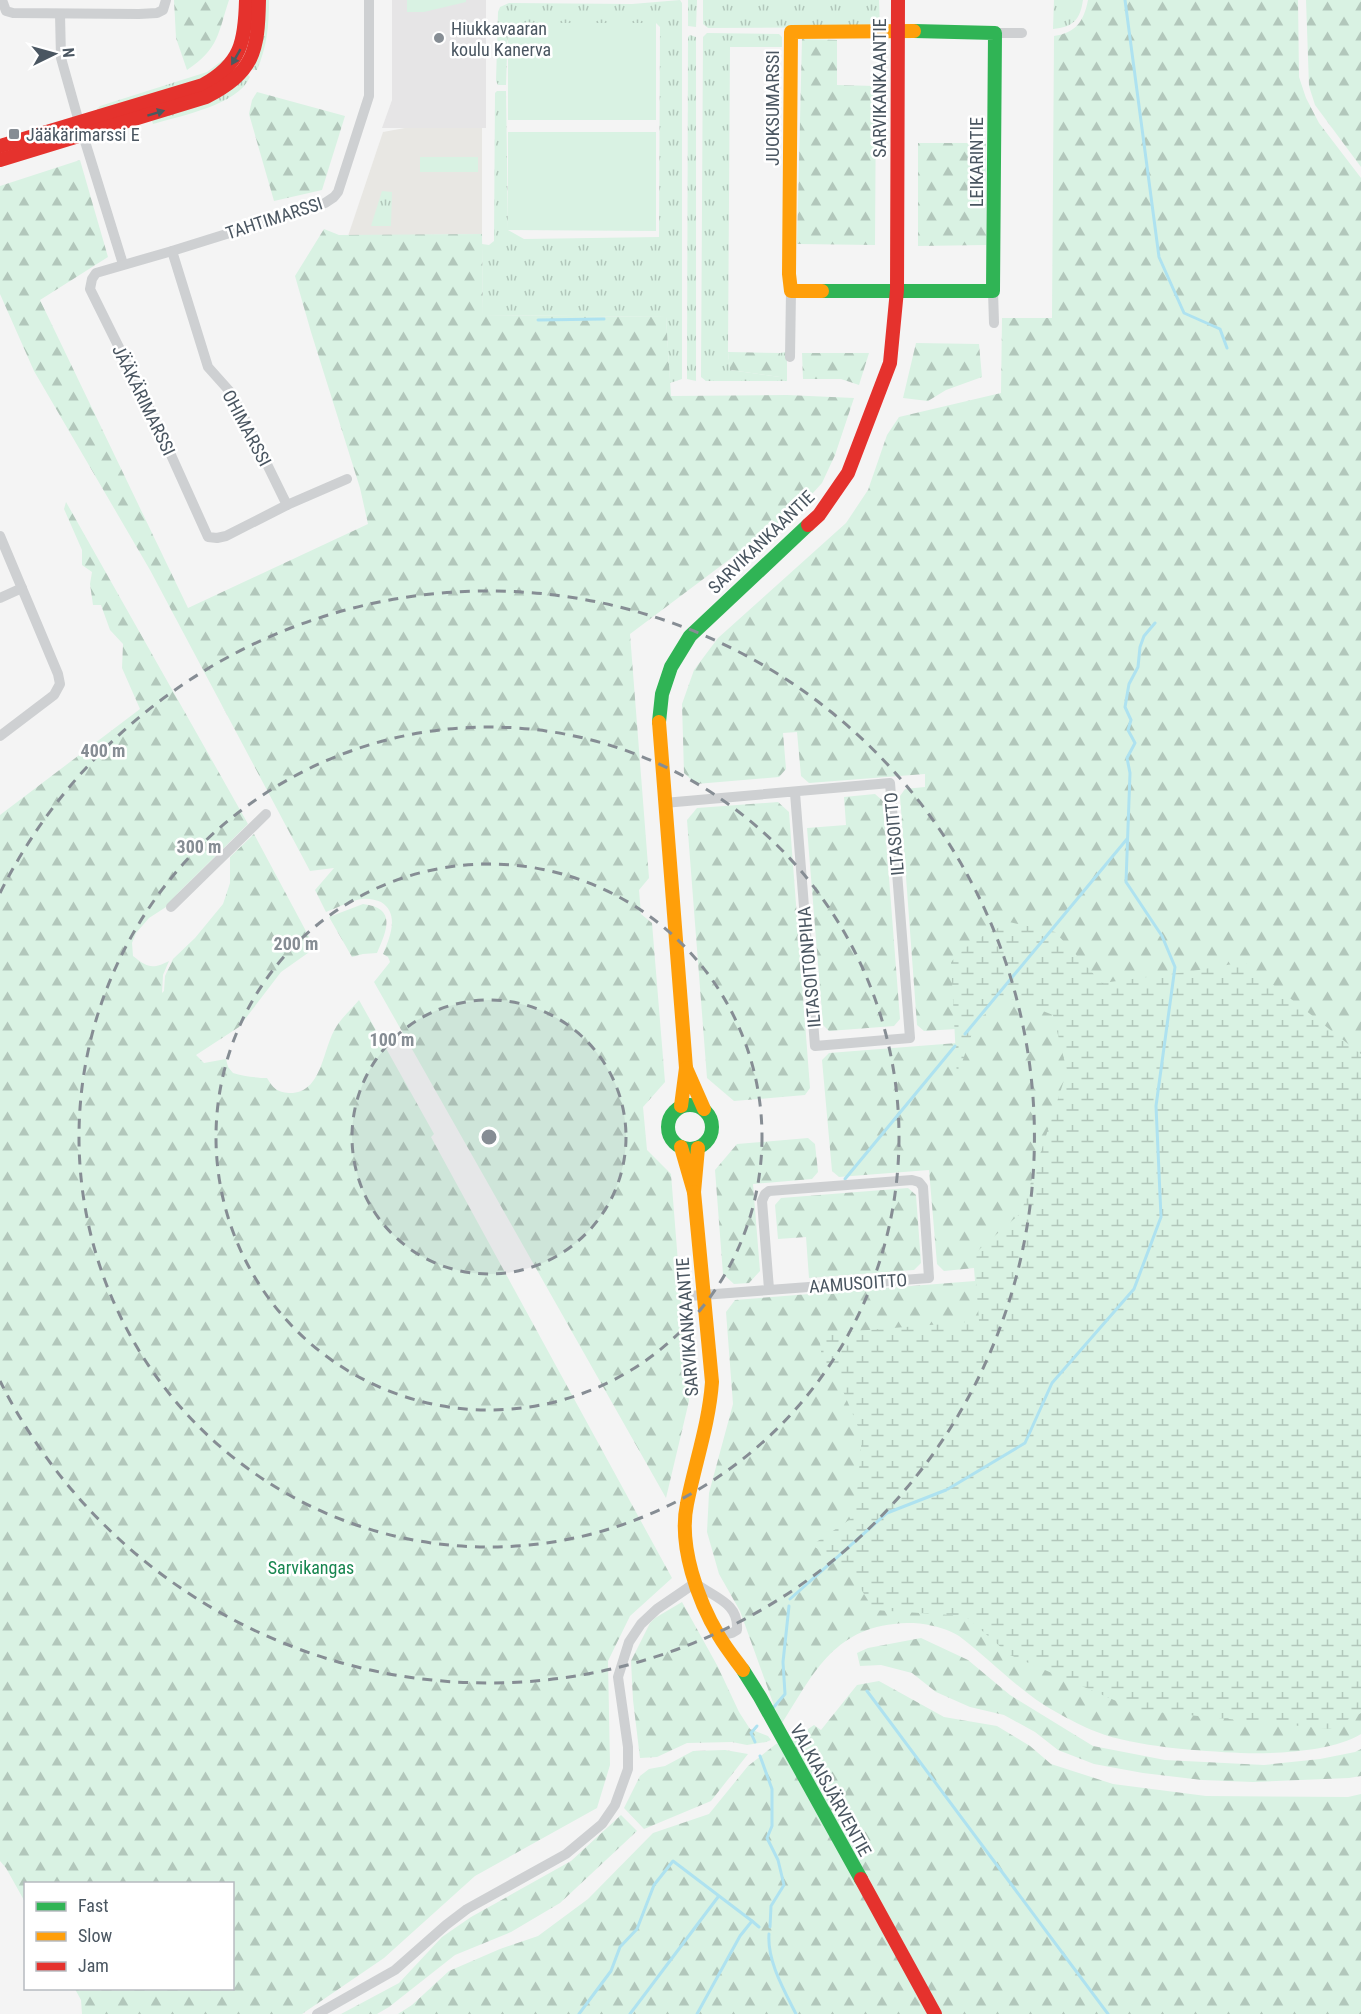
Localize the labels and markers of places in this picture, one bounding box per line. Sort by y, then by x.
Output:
place label: Hiukkavaaran koulu Kanerva [451,18,551,60]
marker: Hiukkavaaran koulu Kanerva [432,31,446,45]
place label: Jääkärimarssi E [26,124,140,145]
marker: Jääkärimarssi E [7,127,21,141]
centre of rings [479,1127,499,1147]

